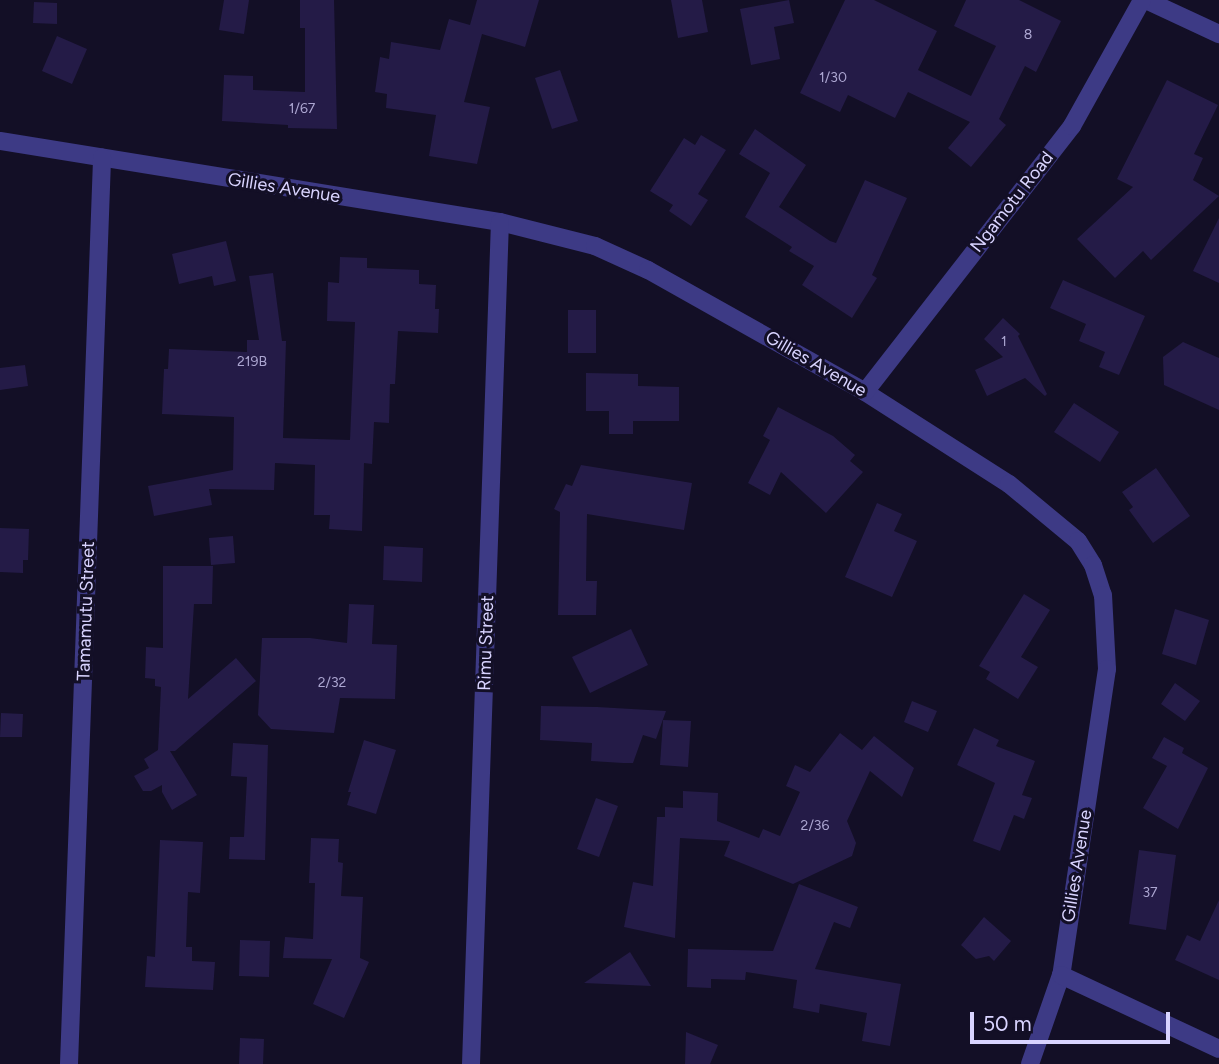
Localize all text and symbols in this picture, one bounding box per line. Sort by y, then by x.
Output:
house number: 8 [1024,27,1032,43]
house number: 1/30 [819,70,847,86]
house number: 1/67 [289,101,315,117]
street label: Ngamotu Road [966,147,1058,257]
street label: Gillies Avenue [226,168,342,208]
street label: Gillies Avenue [761,326,871,402]
house number: 1 [1001,334,1007,350]
house number: 219B [237,354,267,370]
street label: Tamamutu Street [73,541,99,681]
street label: Rimu Street [474,595,498,691]
house number: 2/32 [318,675,346,691]
street label: Gillies Avenue [1057,808,1097,924]
house number: 2/36 [801,818,829,834]
house number: 37 [1142,885,1158,901]
scale bar [974,998,1174,1042]
text: 50 m [983,1011,1032,1036]

